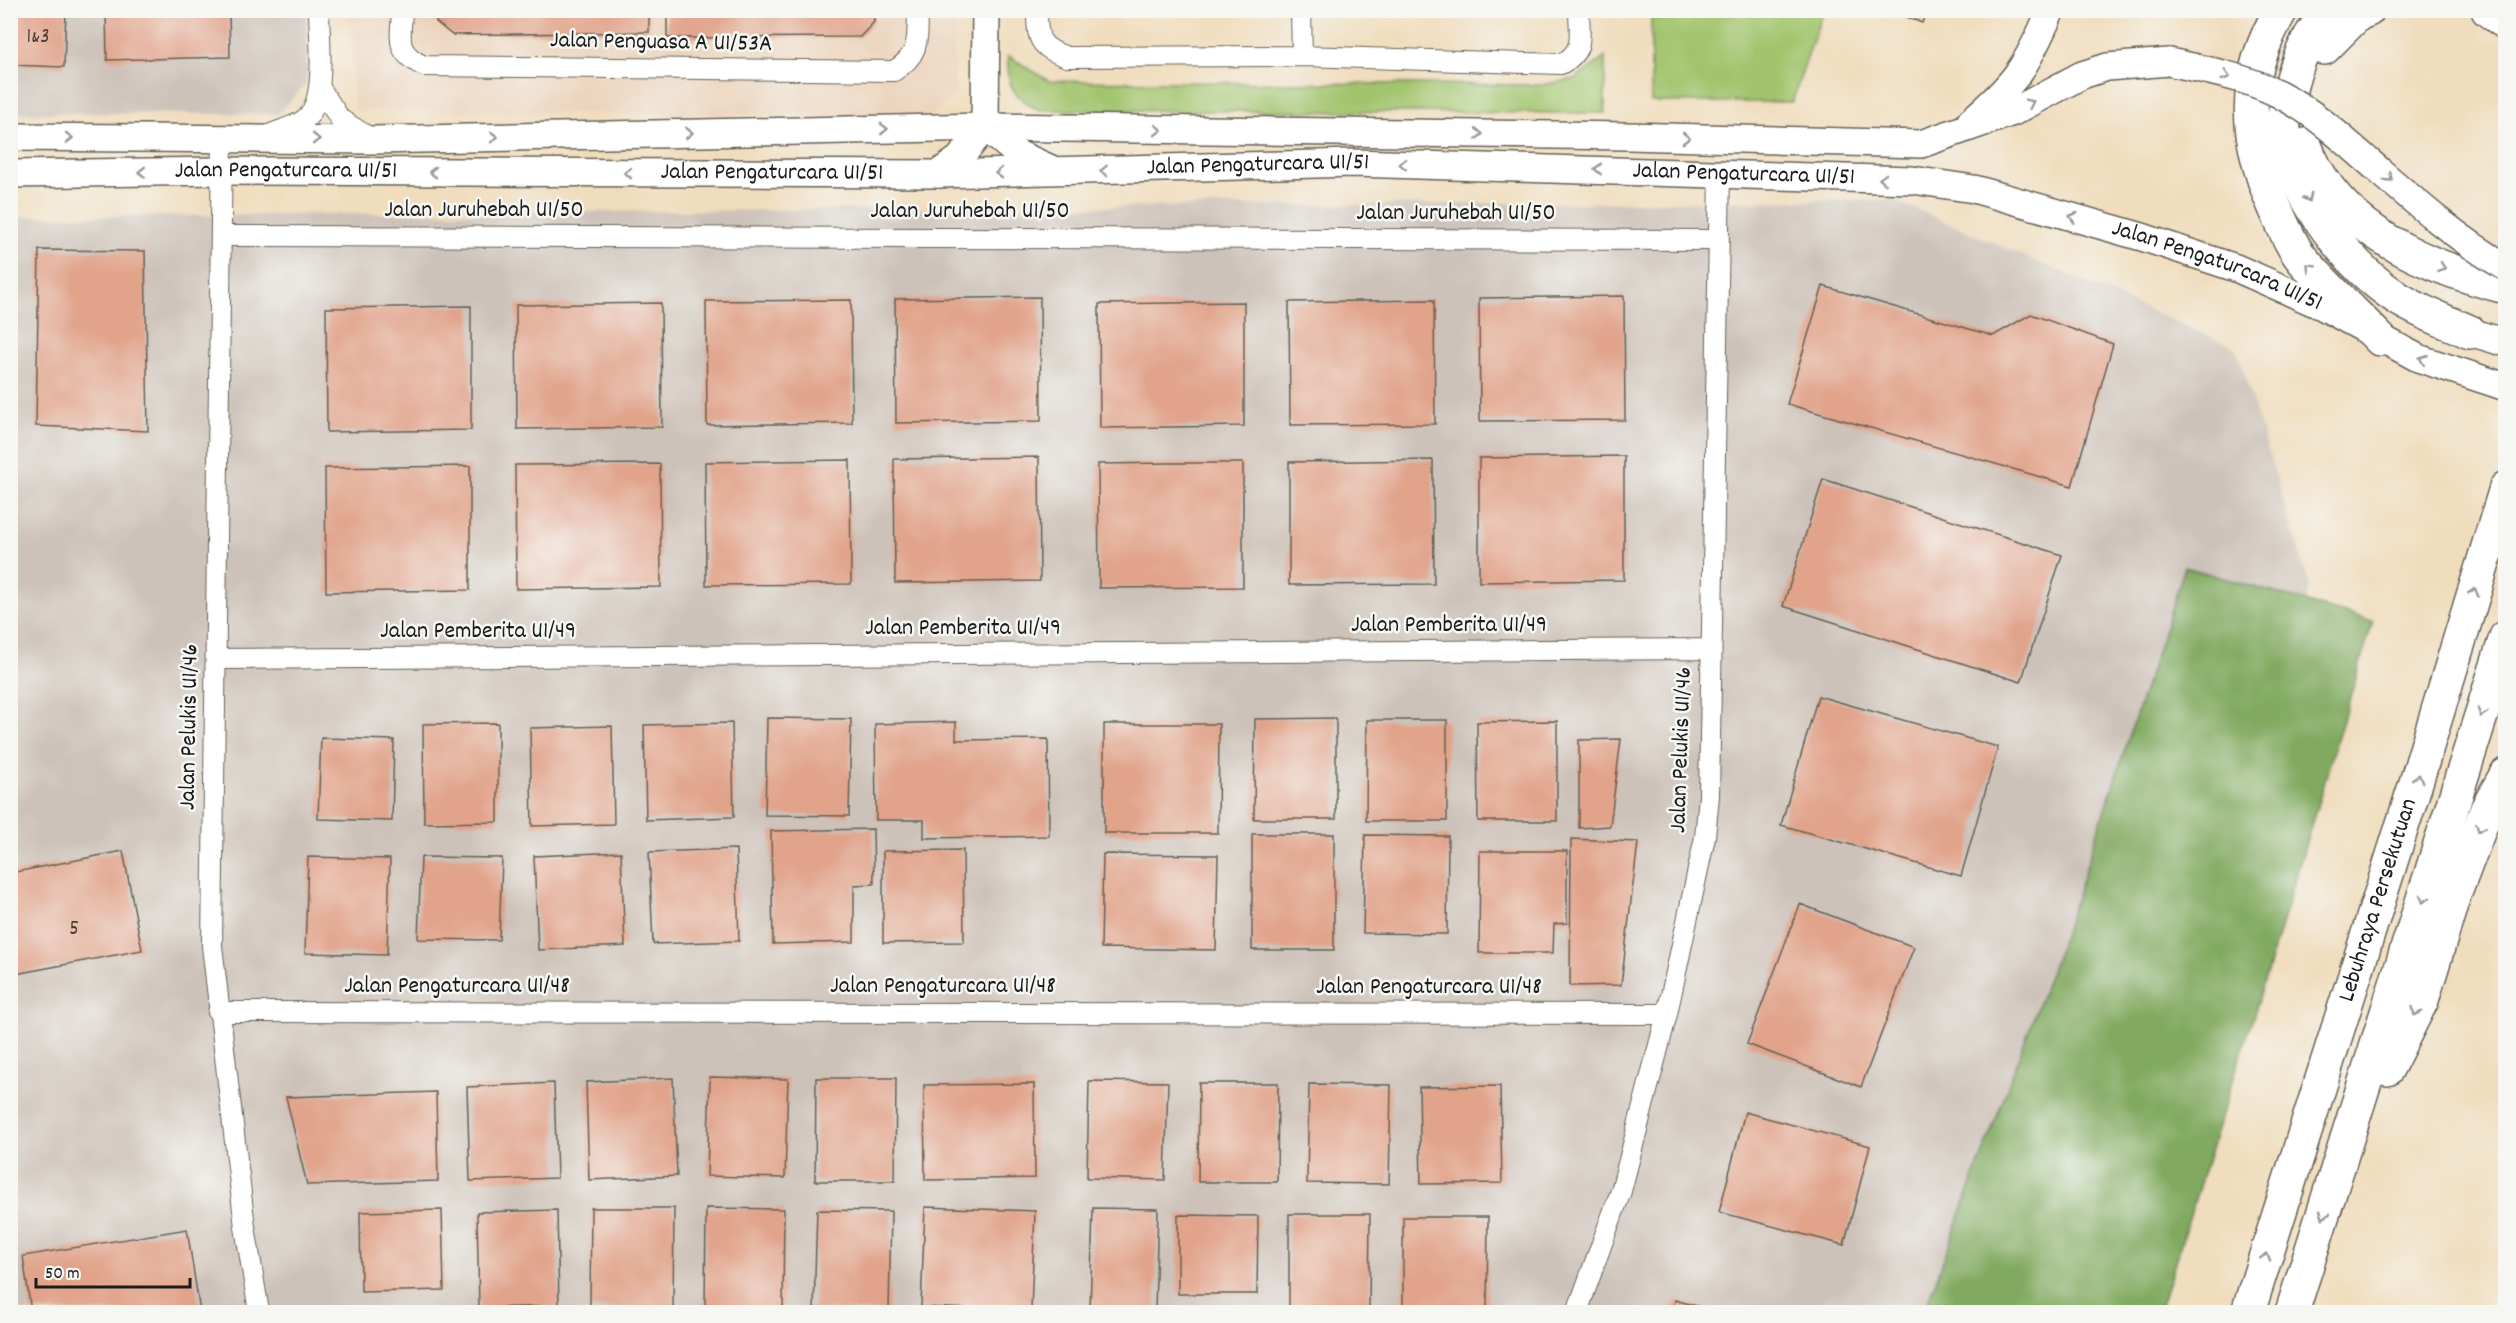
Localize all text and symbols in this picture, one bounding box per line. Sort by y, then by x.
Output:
house number: 1&3 [26,23,50,53]
street label: Jalan Penguasa A U1/53A [550,24,772,62]
one-way arrow [2220,69,2231,81]
one-way arrow [2024,99,2035,111]
one-way arrow [880,123,889,135]
one-way arrow [1154,124,1163,136]
one-way arrow [685,127,694,140]
one-way arrow [1475,128,1484,141]
one-way arrow [64,131,73,144]
one-way arrow [490,131,499,144]
one-way arrow [1682,132,1691,144]
one-way arrow [312,133,321,146]
street label: Jalan Pengaturcara U1/51 [1146,146,1370,185]
street label: Jalan Pengaturcara U1/51 [174,154,397,189]
street label: Jalan Pengaturcara U1/51 [1632,155,1855,195]
street label: Jalan Pengaturcara U1/51 [661,156,883,191]
one-way arrow [1399,158,1408,170]
one-way arrow [1594,163,1603,175]
one-way arrow [1099,165,1108,177]
one-way arrow [138,166,147,179]
one-way arrow [428,166,437,178]
one-way arrow [623,167,632,179]
one-way arrow [995,167,1004,180]
one-way arrow [2382,171,2393,182]
one-way arrow [1878,172,1887,185]
one-way arrow [2301,192,2312,202]
street label: Jalan Juruhebah U1/50 [384,194,584,228]
street label: Jalan Juruhebah U1/50 [870,195,1070,229]
street label: Jalan Juruhebah U1/50 [1356,197,1556,231]
one-way arrow [2068,212,2079,224]
street label: Jalan Pengaturcara U1/51 [2107,212,2328,321]
one-way arrow [2436,260,2447,273]
one-way arrow [2306,264,2317,275]
one-way arrow [2419,354,2430,366]
one-way arrow [2467,587,2479,598]
street label: Jalan Pemberita U1/49 [1351,609,1547,643]
street label: Jalan Pemberita U1/49 [865,612,1061,646]
street label: Jalan Pemberita U1/49 [380,615,576,649]
street label: Jalan Pelukis U1/46 [172,644,208,810]
street label: Jalan Pelukis U1/46 [1662,666,1702,834]
one-way arrow [2477,707,2489,718]
one-way arrow [2411,774,2423,784]
street label: Lebuhraya Persekutuan [2330,794,2427,1006]
one-way arrow [2475,822,2487,833]
one-way arrow [2418,893,2431,904]
house number: 5 [69,915,79,945]
street label: Jalan Pengaturcara U1/48 [344,970,570,1004]
street label: Jalan Pengaturcara U1/48 [830,970,1056,1004]
street label: Jalan Pengaturcara U1/48 [1316,971,1542,1005]
one-way arrow [2411,1005,2423,1016]
one-way arrow [2319,1209,2331,1220]
scale bar [36,1251,190,1289]
one-way arrow [2259,1252,2271,1263]
text: 50 m [45,1262,80,1287]

